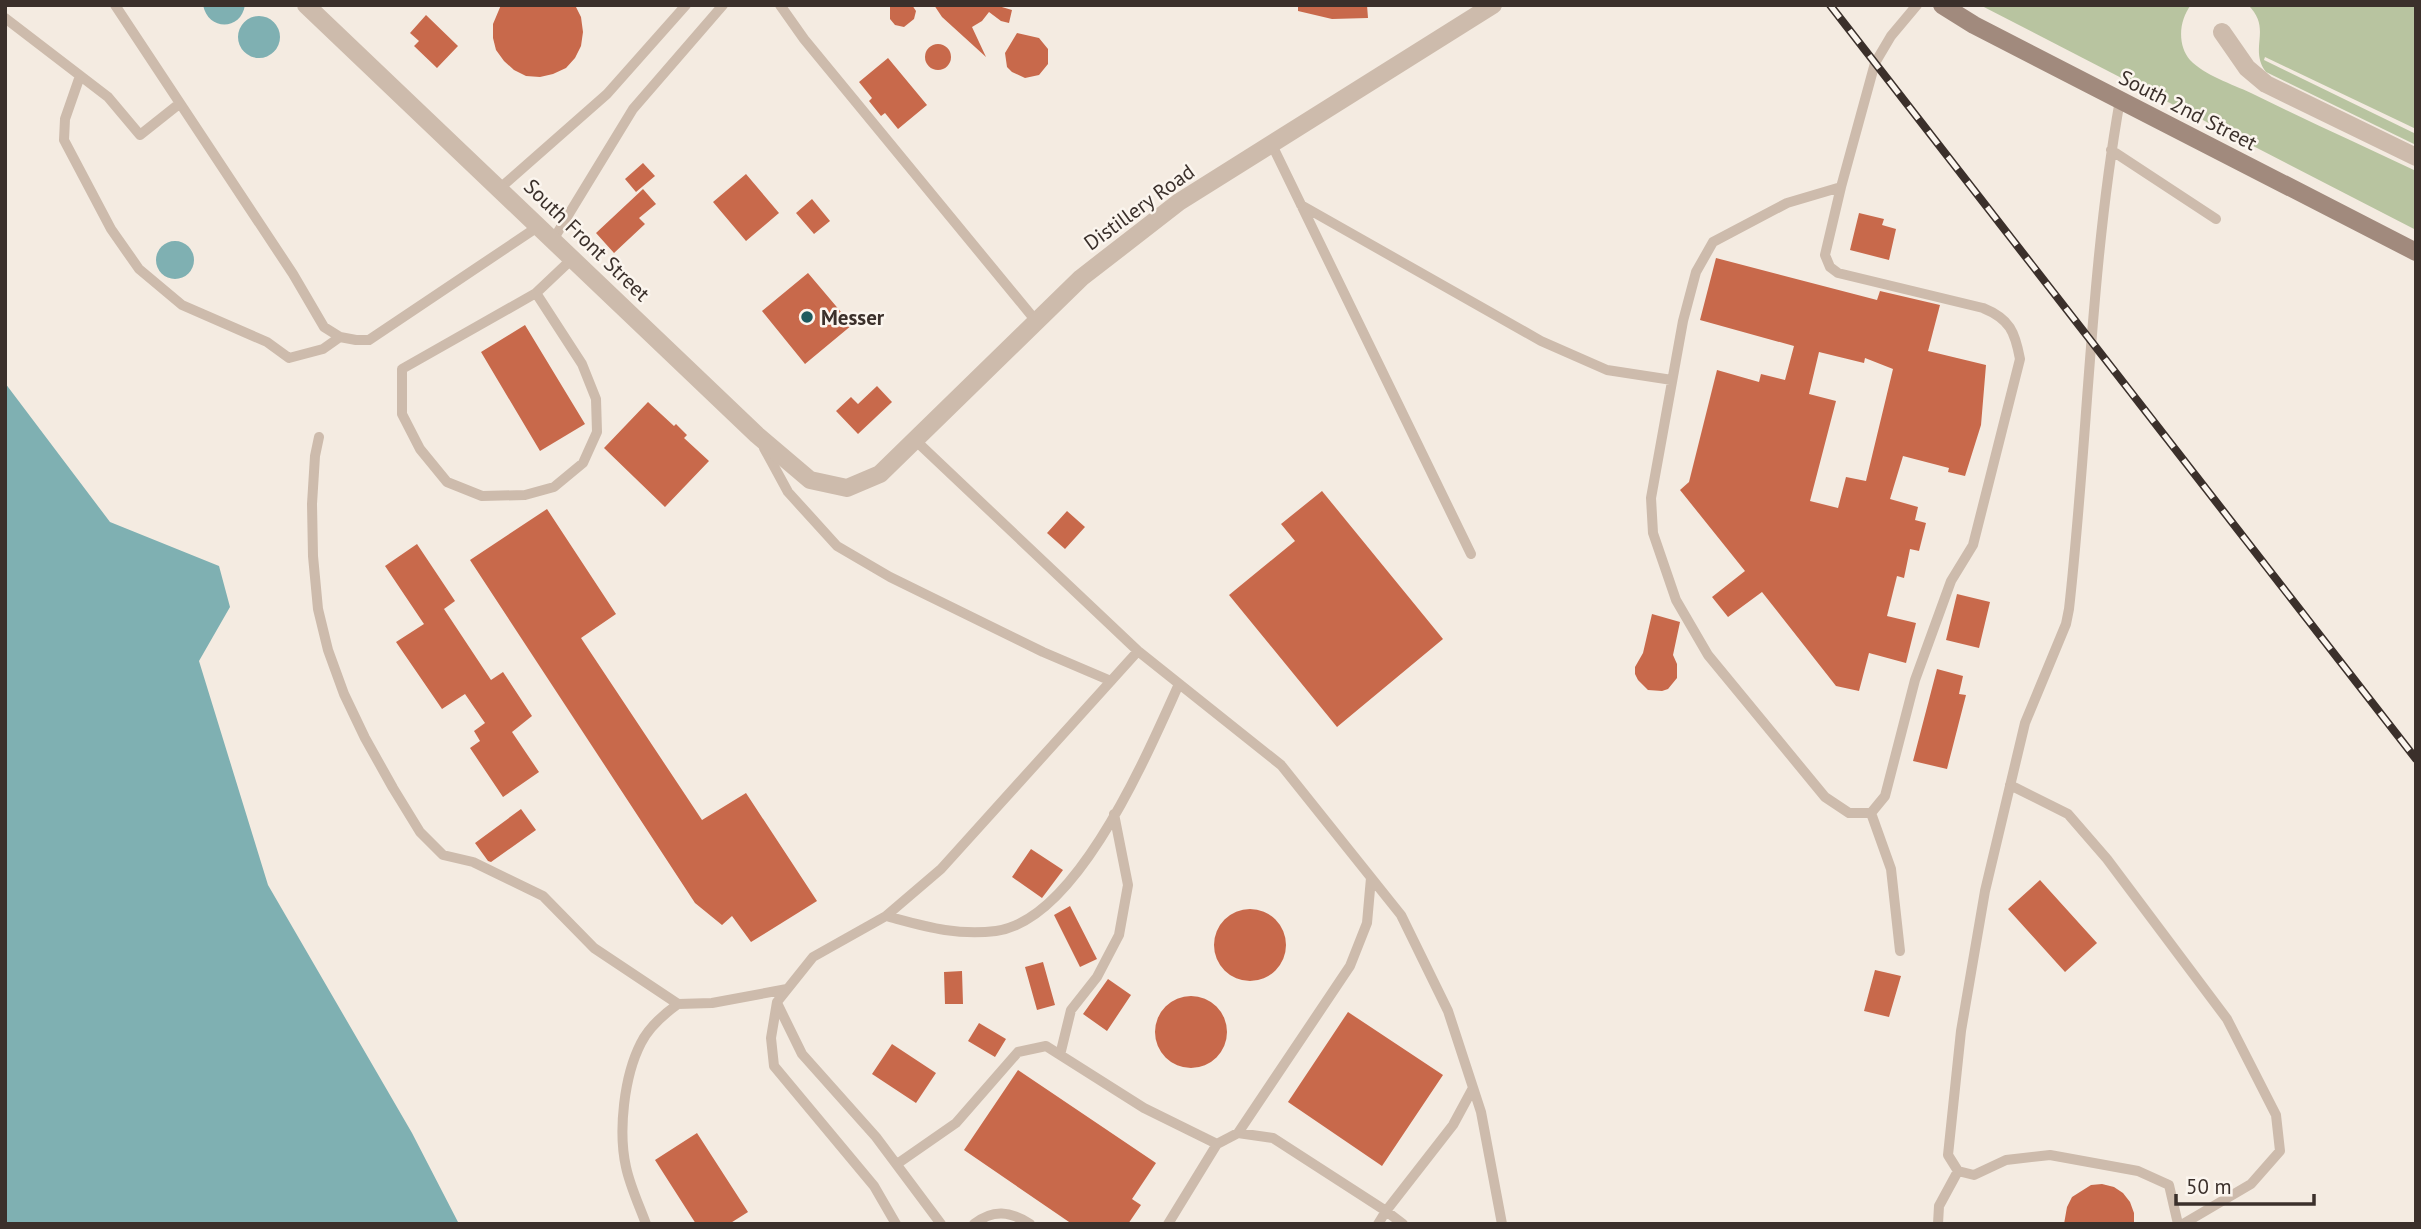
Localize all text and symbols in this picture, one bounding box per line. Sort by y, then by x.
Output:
street label: South 2nd Street [2114,64,2262,156]
street label: Distillery Road [1078,158,1200,256]
street label: South Front Street [518,173,656,307]
place label: Messer [821,304,885,331]
marker: Messer [799,309,815,325]
scale bar [2176,1162,2314,1206]
text: 50 m [2186,1173,2232,1200]

